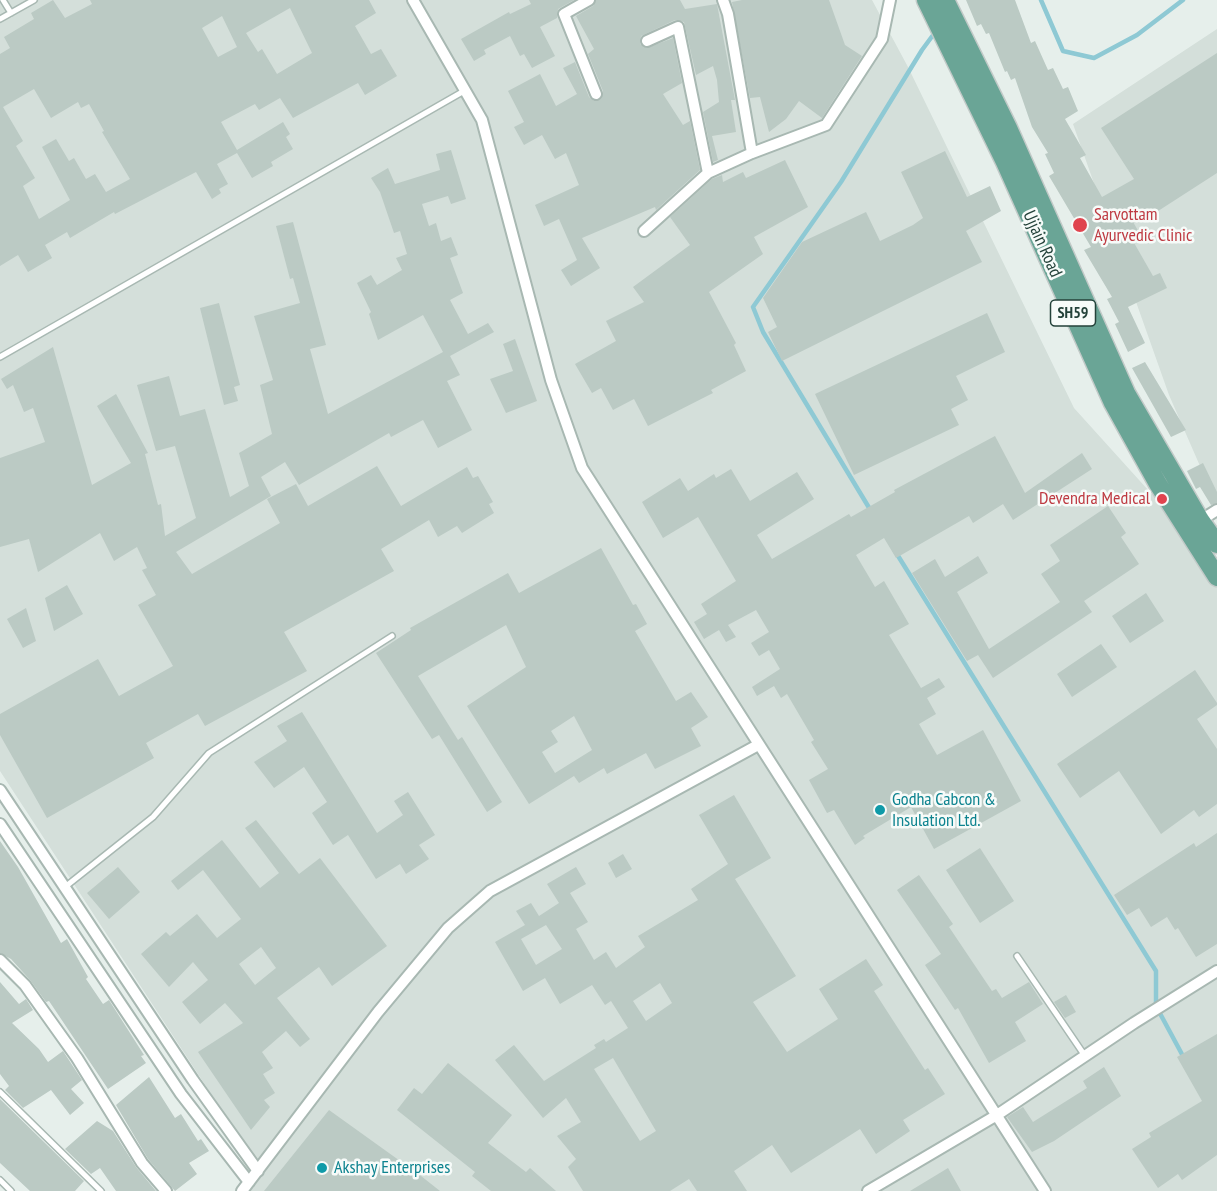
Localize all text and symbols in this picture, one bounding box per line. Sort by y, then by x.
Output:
place label: Sarvottam Ayurvedic Clinic [1094,204,1192,246]
street label: Ujjain Road [1018,207,1066,281]
marker: Sarvottam Ayurvedic Clinic [1071,216,1089,234]
road number: SH59 [1050,300,1096,326]
place label: Devendra Medical [1039,488,1150,510]
marker: Devendra Medical [1155,492,1169,506]
place label: Godha Cabcon & Insulation Ltd. [892,789,996,832]
marker: Godha Cabcon & Insulation Ltd. [873,803,887,817]
place label: Akshay Enterprises [334,1157,450,1179]
marker: Akshay Enterprises [315,1161,329,1175]

